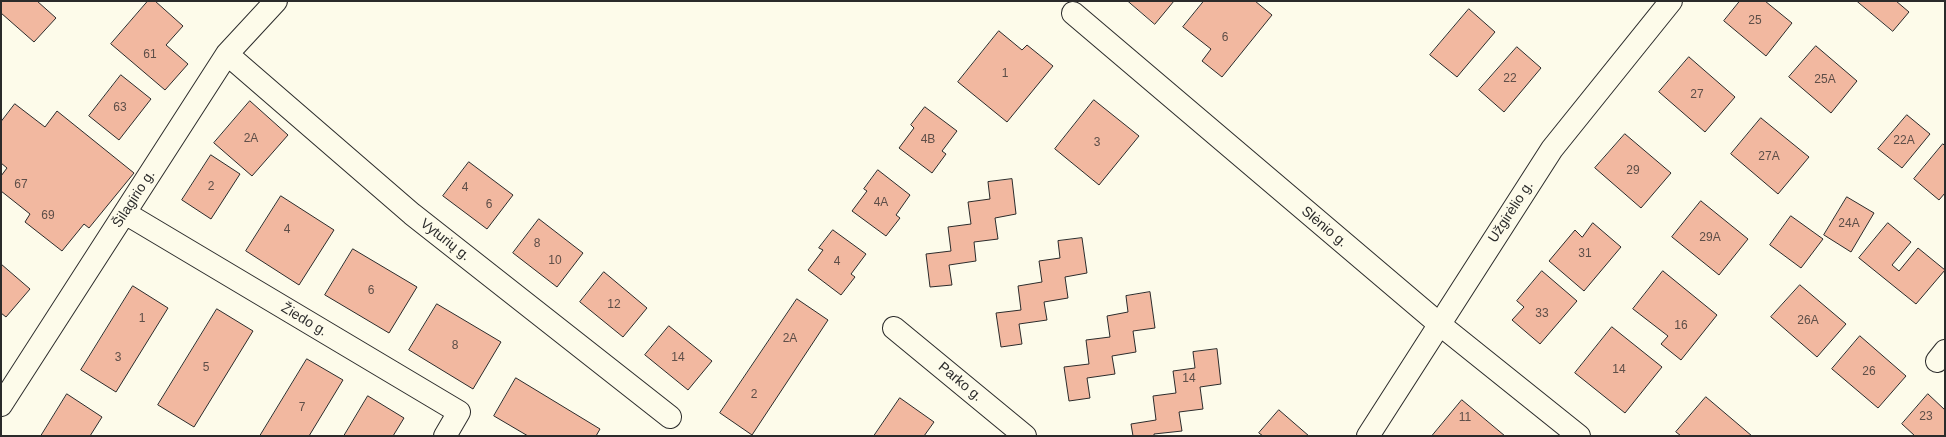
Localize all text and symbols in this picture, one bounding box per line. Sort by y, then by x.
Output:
house number: 25 [1748,14,1762,28]
house number: 6 [1222,31,1228,45]
house number: 61 [143,48,157,62]
house number: 1 [1002,67,1008,81]
house number: 22 [1503,72,1517,86]
house number: 25A [1814,73,1836,87]
house number: 27 [1690,88,1704,102]
house number: 63 [113,101,127,115]
house number: 2A [244,132,258,146]
house number: 4B [921,133,935,147]
house number: 22A [1893,134,1915,148]
house number: 3 [1094,136,1100,150]
house number: 27A [1758,150,1780,164]
house number: 29 [1626,164,1640,178]
street label: Šilagirio g. [109,167,159,231]
house number: 67 [14,178,28,192]
street label: Užgirėlio g. [1485,178,1537,246]
house number: 2 [208,180,214,194]
house number: 4 [462,181,468,195]
house number: 4A [874,196,888,210]
house number: 6 [486,198,492,212]
street label: Slėnio g. [1298,203,1350,251]
house number: 69 [41,209,55,223]
street label: Vyturių g. [417,215,473,265]
house number: 24A [1838,217,1860,231]
house number: 4 [284,223,290,237]
house number: 29A [1699,231,1721,245]
house number: 8 [534,237,540,251]
house number: 31 [1578,247,1592,261]
house number: 10 [548,254,562,268]
house number: 4 [834,255,840,269]
house number: 6 [368,284,374,298]
house number: 12 [607,298,621,312]
street label: Žiedo g. [278,300,330,340]
house number: 33 [1535,307,1549,321]
house number: 1 [139,312,145,326]
house number: 26A [1797,314,1819,328]
house number: 16 [1674,319,1688,333]
house number: 2A [783,332,797,346]
house number: 8 [452,339,458,353]
house number: 3 [115,351,121,365]
house number: 14 [671,351,685,365]
street label: Parko g. [935,359,985,405]
house number: 5 [203,361,209,375]
house number: 14 [1612,363,1626,377]
house number: 26 [1862,365,1876,379]
house number: 14 [1182,372,1196,386]
house number: 2 [751,388,757,402]
house number: 7 [299,401,305,415]
house number: 23 [1919,410,1933,424]
house number: 11 [1459,411,1471,425]

